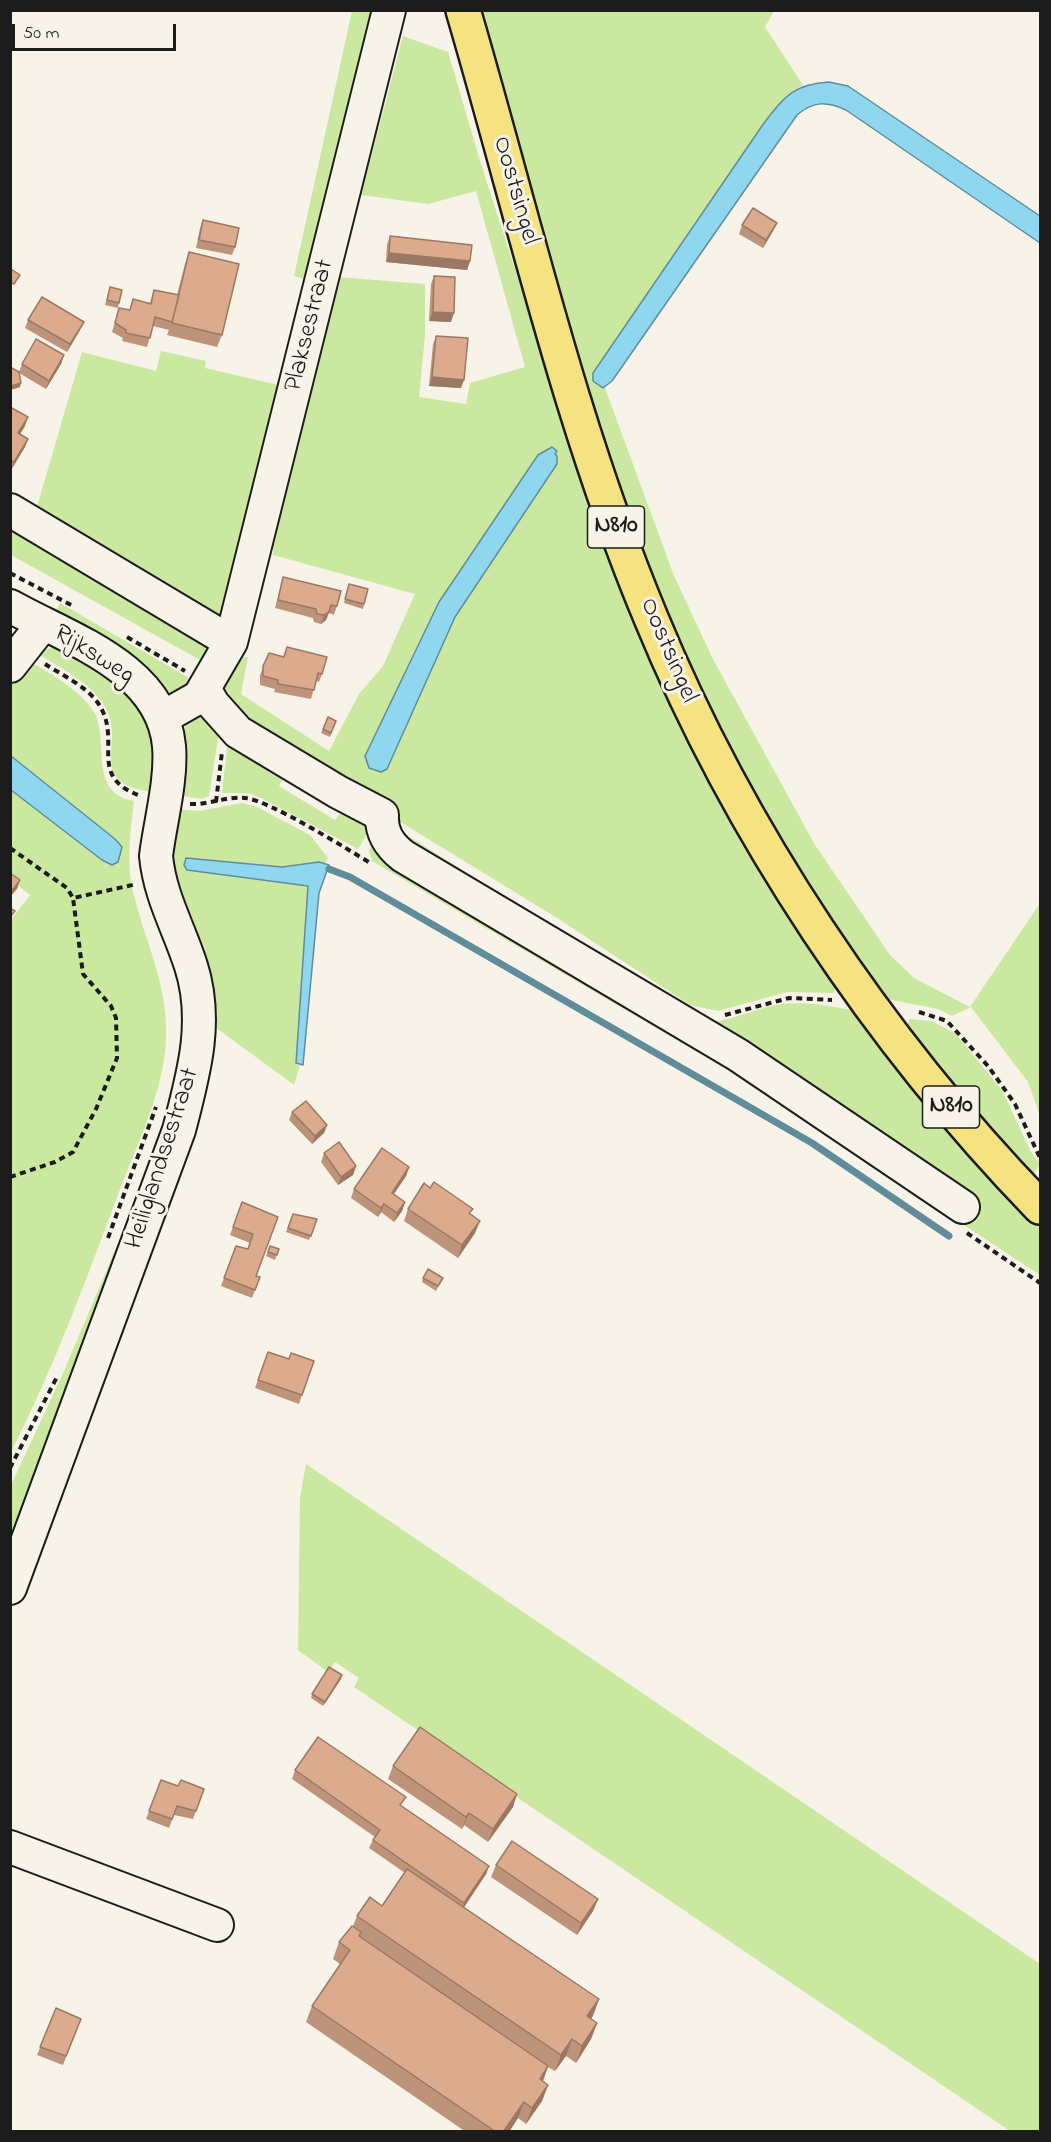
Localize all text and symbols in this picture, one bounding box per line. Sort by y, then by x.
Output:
scale bar [15,12,178,50]
text: 50 m [23,21,60,47]
street label: Oostsingel [484,133,544,249]
street label: Plaksestraat [280,257,342,395]
road number: N810 [588,506,644,548]
street label: Oostsingel [631,594,703,708]
street label: Rijksweg [47,619,139,693]
street label: Heiliglandsestraat [120,1064,208,1254]
road number: N810 [922,1086,980,1128]

